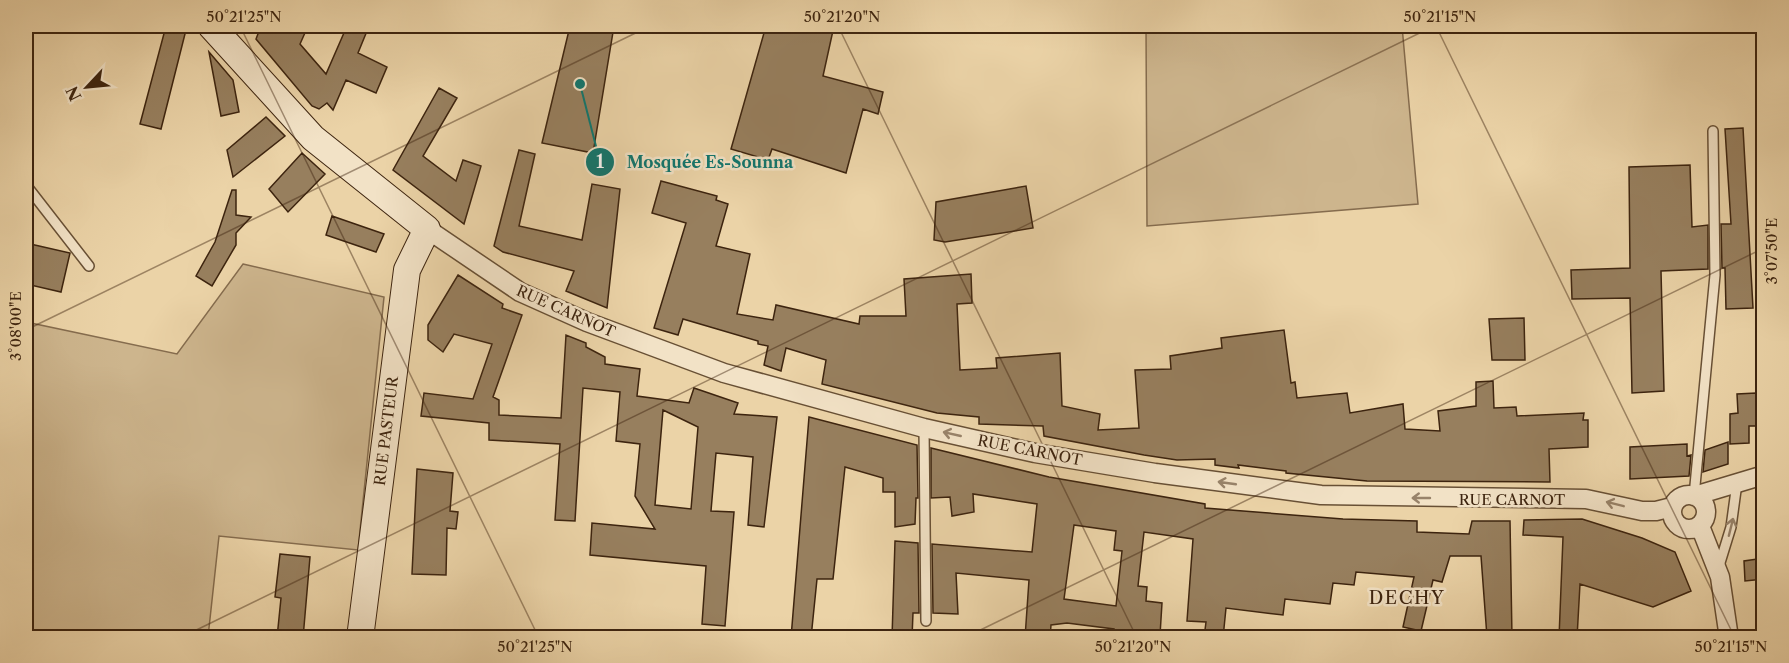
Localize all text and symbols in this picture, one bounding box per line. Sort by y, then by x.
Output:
text: 50°21'25"N [206,7,282,26]
text: 50°21'20"N [804,7,880,26]
text: 50°21'15"N [1403,7,1477,26]
north arrow [57,57,117,117]
text: N [61,83,86,104]
callout: Mosquée Es-Sounna [585,145,806,179]
text: 1 [596,151,604,173]
text: Mosquée Es-Sounna [627,152,794,172]
text: 3°07'50"E [1762,218,1781,284]
street label: RUE CARNOT [514,281,619,342]
text: 3°08'00"E [6,291,25,361]
street label: RUE PASTEUR [370,374,402,487]
one-way arrow [943,428,962,440]
street label: RUE CARNOT [976,431,1085,470]
one-way arrow [1217,477,1237,488]
street label: RUE CARNOT [1459,490,1566,509]
one-way arrow [1411,492,1431,504]
one-way arrow [1606,498,1625,510]
one-way arrow [1725,517,1737,536]
district label: DECHY [1369,587,1445,609]
text: 50°21'25"N [497,637,573,656]
text: 50°21'20"N [1095,637,1171,656]
text: 50°21'15"N [1694,637,1768,656]

